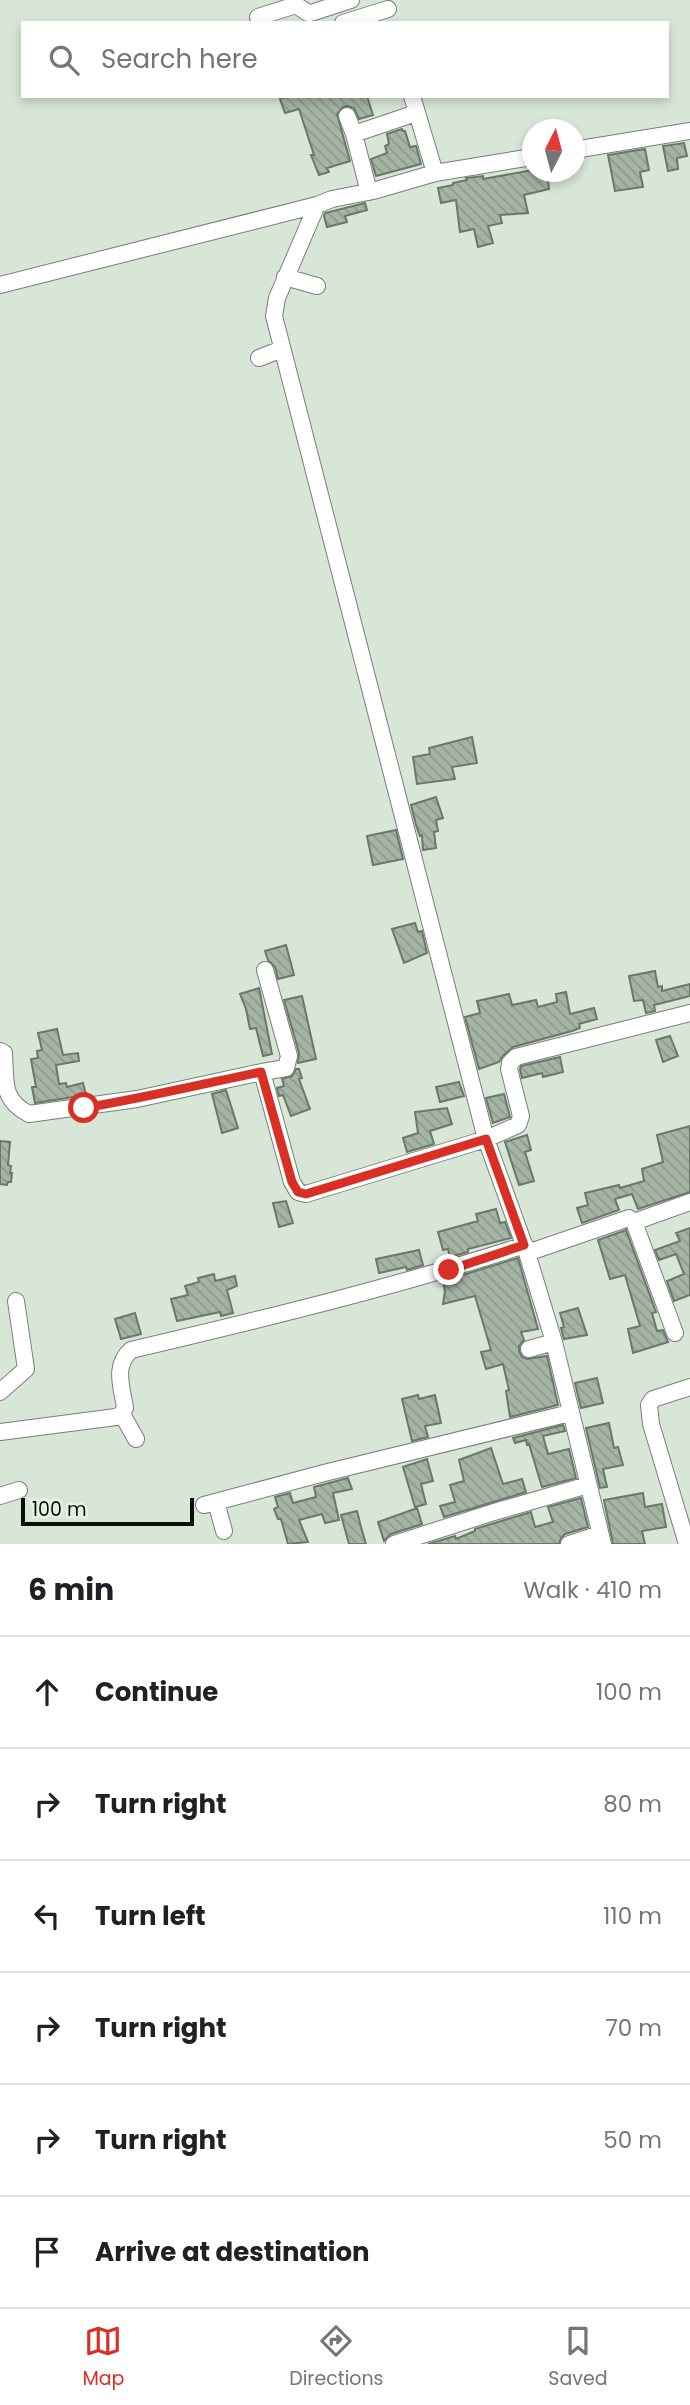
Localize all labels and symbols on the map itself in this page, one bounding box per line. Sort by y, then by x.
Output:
north arrow [522,119,585,182]
route start [68,1092,99,1123]
route end [433,1254,464,1285]
scale bar [21,1495,194,1527]

